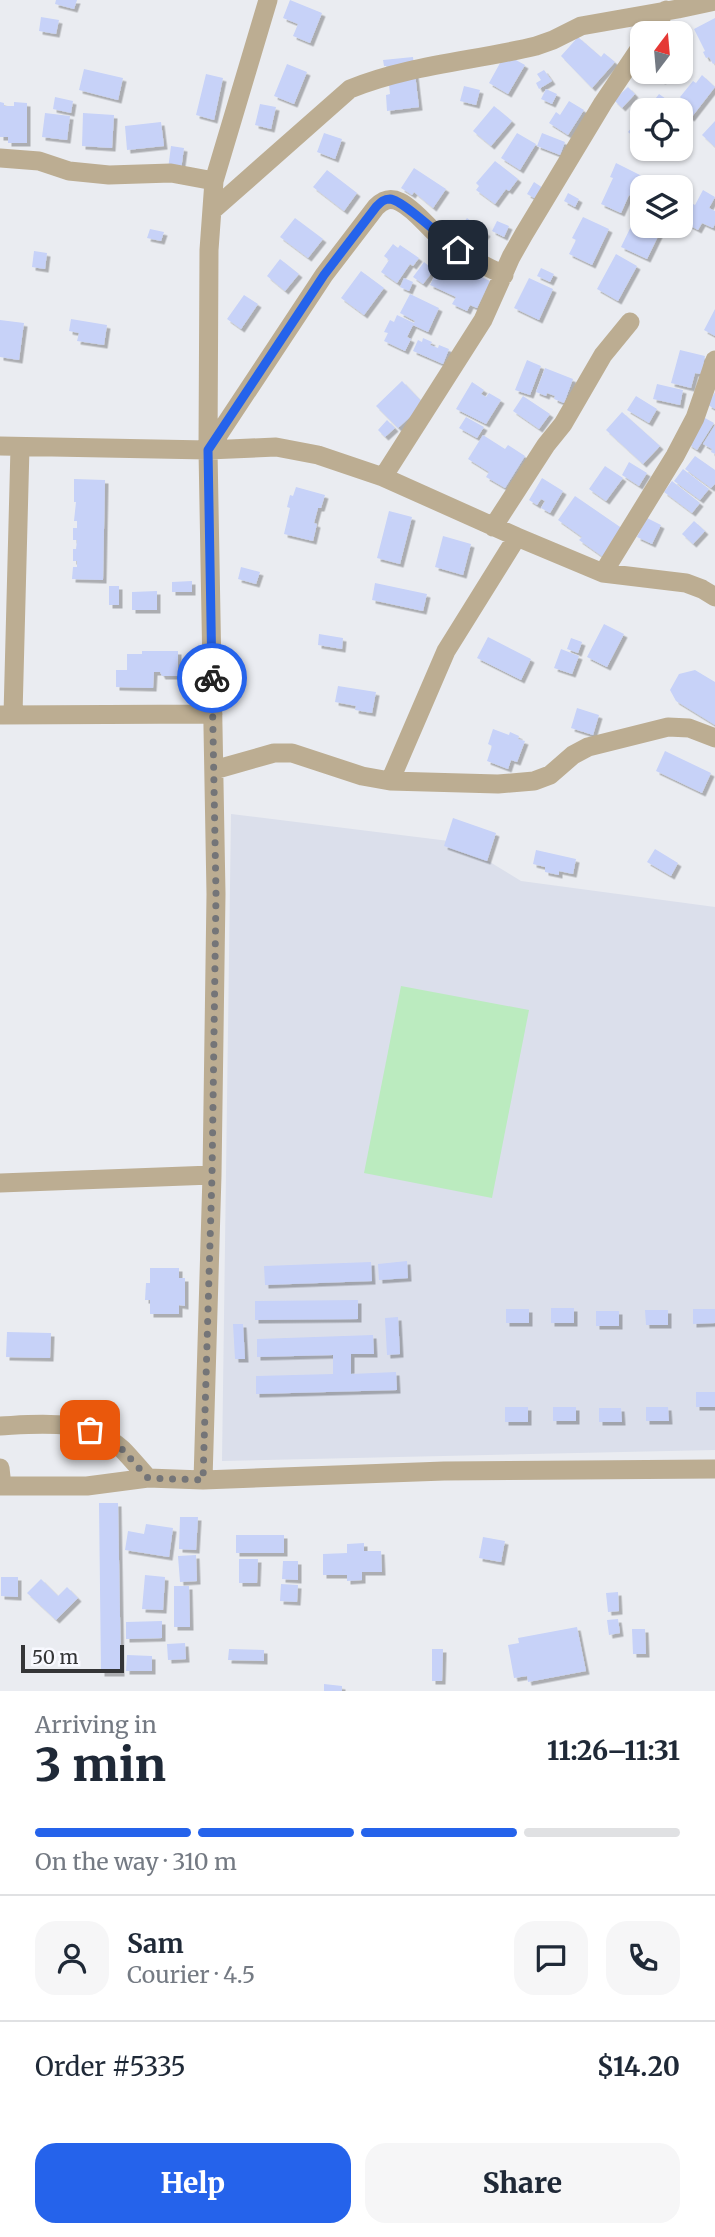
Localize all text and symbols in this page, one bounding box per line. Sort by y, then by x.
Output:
north arrow [630,21,693,84]
map controls [630,21,693,238]
button: locate [630,98,693,161]
button: layers [630,175,693,238]
pin [428,220,488,280]
icon: home [439,231,477,269]
courier [177,643,247,713]
icon: bike [193,659,231,697]
pin [60,1400,120,1460]
icon: bag [71,1411,109,1449]
scale bar [21,1642,124,1674]
text: 50 m [32,1645,78,1669]
text: Arriving in [35,1710,157,1739]
text: 11:26–11:31 [547,1734,680,1767]
text: 3 min [35,1736,166,1794]
text: On the way · 310 m [35,1847,237,1876]
button: person [35,1921,109,1995]
button: chat [514,1921,588,1995]
button: phone [606,1921,680,1995]
text: Sam [127,1927,184,1960]
text: Courier · 4.5 [127,1960,255,1989]
text: Order #5335 [35,2050,186,2083]
text: $14.20 [597,2050,680,2083]
button: Help [35,2143,351,2223]
button: Share [365,2143,680,2223]

